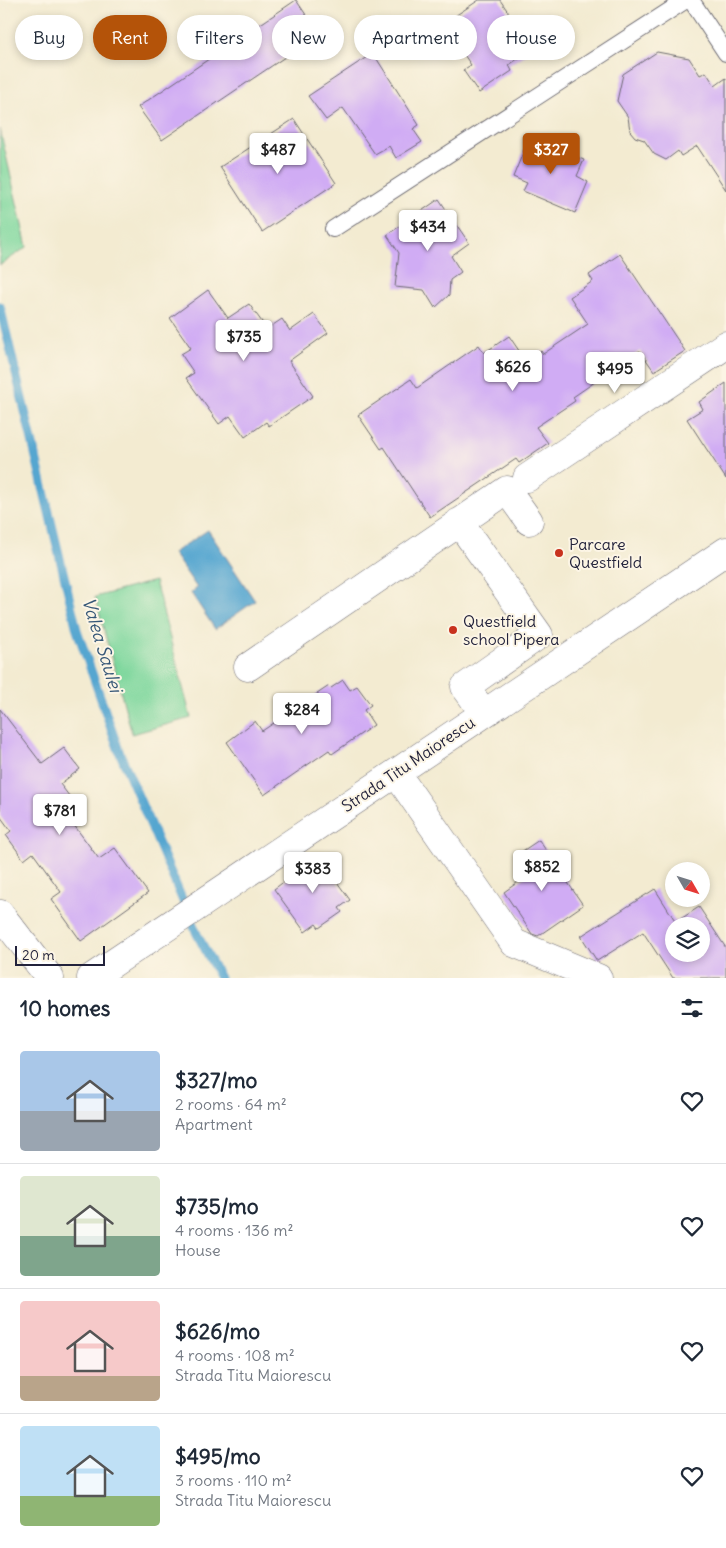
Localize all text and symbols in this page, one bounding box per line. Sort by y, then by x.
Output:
chip: Buy [15,15,83,60]
chip: Rent [93,15,167,60]
chip: Filters [177,15,262,60]
chip: New [272,15,344,60]
chip: Apartment [354,15,477,60]
chip: House [487,15,575,60]
pin: $487 [248,132,308,175]
pin: $327 [521,132,581,175]
text: $487 [260,139,296,159]
text: $327 [534,139,568,159]
pin: $434 [398,210,458,252]
text: $434 [410,216,446,236]
pin: $735 [214,320,274,362]
text: $735 [227,326,262,346]
pin: $626 [483,350,543,392]
pin: $495 [585,352,645,394]
text: $626 [495,356,531,376]
text: $495 [597,358,633,378]
place label: Parcare Questfield [569,534,642,572]
marker: Parcare Questfield [553,547,565,559]
water label: Valea Saulei [77,595,128,697]
place label: Questfield school Pipera [463,611,559,649]
marker: Questfield school Pipera [447,624,459,636]
pin: $284 [272,692,332,735]
text: $284 [284,699,320,719]
street label: Strada Titu Maiorescu [338,712,478,816]
pin: $781 [30,794,90,836]
text: $781 [44,800,76,820]
pin: $852 [512,850,572,892]
pin: $383 [283,852,343,894]
text: $852 [524,856,560,876]
text: $383 [295,858,331,878]
north arrow [665,862,710,908]
map controls [665,862,710,962]
button: layers [665,917,710,962]
scale bar [15,943,105,966]
text: 20 m [22,946,55,964]
icon: filters [678,994,706,1022]
text: 10 homes [20,995,110,1022]
text: $327/mo [175,1067,257,1094]
icon: home [60,1071,120,1131]
icon: heart [678,1087,706,1115]
text: 2 rooms · 64 m² [175,1094,287,1114]
text: Apartment [175,1114,253,1134]
text: $735/mo [175,1193,259,1220]
icon: home [60,1196,120,1256]
icon: heart [678,1212,706,1240]
text: 4 rooms · 136 m² [175,1220,293,1240]
text: House [175,1240,221,1260]
text: $626/mo [175,1318,260,1345]
icon: home [60,1321,120,1381]
icon: heart [678,1337,706,1365]
text: 4 rooms · 108 m² [175,1345,295,1365]
text: Strada Titu Maiorescu [175,1365,331,1385]
text: $495/mo [175,1443,261,1470]
icon: home [60,1446,120,1506]
icon: heart [678,1462,706,1490]
text: 3 rooms · 110 m² [175,1470,292,1490]
text: Strada Titu Maiorescu [175,1490,331,1510]

